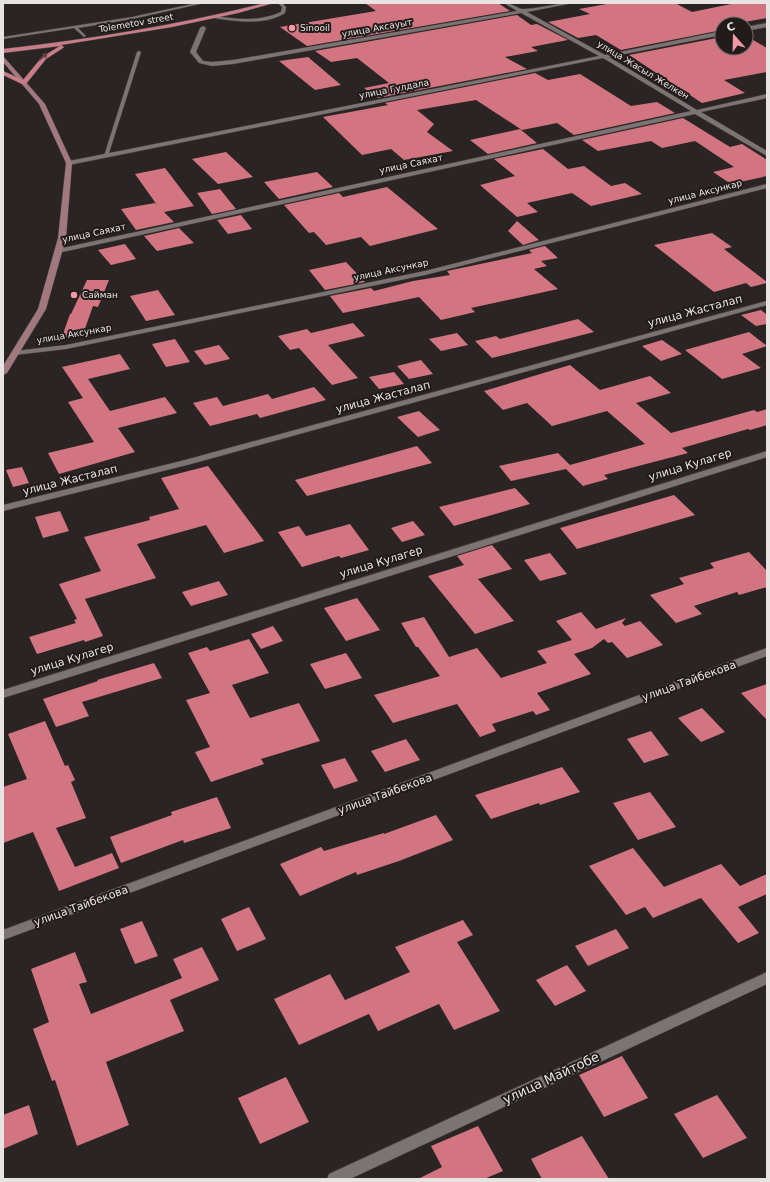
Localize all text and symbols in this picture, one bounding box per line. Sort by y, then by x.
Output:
street label: Tolemetov street [97,11,174,35]
north arrow [714,16,754,56]
street label: улица Аксауыт [341,17,413,39]
text: С [725,20,737,35]
marker: Sinooil [287,23,297,33]
place label: Sinooil [300,23,330,33]
street label: улица Жасыл Желкен [595,39,691,101]
one-way arrow [38,53,49,62]
street label: улица Гулдала [358,77,430,101]
street label: улица Саяхат [378,152,444,176]
street label: улица Аксункар [667,178,743,206]
street label: улица Саяхат [61,221,127,245]
street label: улица Аксункар [353,257,429,283]
marker: Сайман [69,290,79,300]
place label: Сайман [82,290,118,300]
street label: улица Жасталап [646,292,744,330]
street label: улица Аксункар [36,322,112,346]
street label: улица Жасталап [334,378,432,416]
street label: улица Кулагер [647,446,733,484]
street label: улица Жасталап [21,462,119,498]
street label: улица Кулагер [338,543,424,581]
street label: улица Кулагер [29,640,115,678]
street label: улица Тайбекова [640,658,738,704]
street label: улица Тайбекова [336,771,434,817]
street label: улица Тайбекова [32,883,130,929]
street label: улица Майтобе [500,1049,602,1107]

